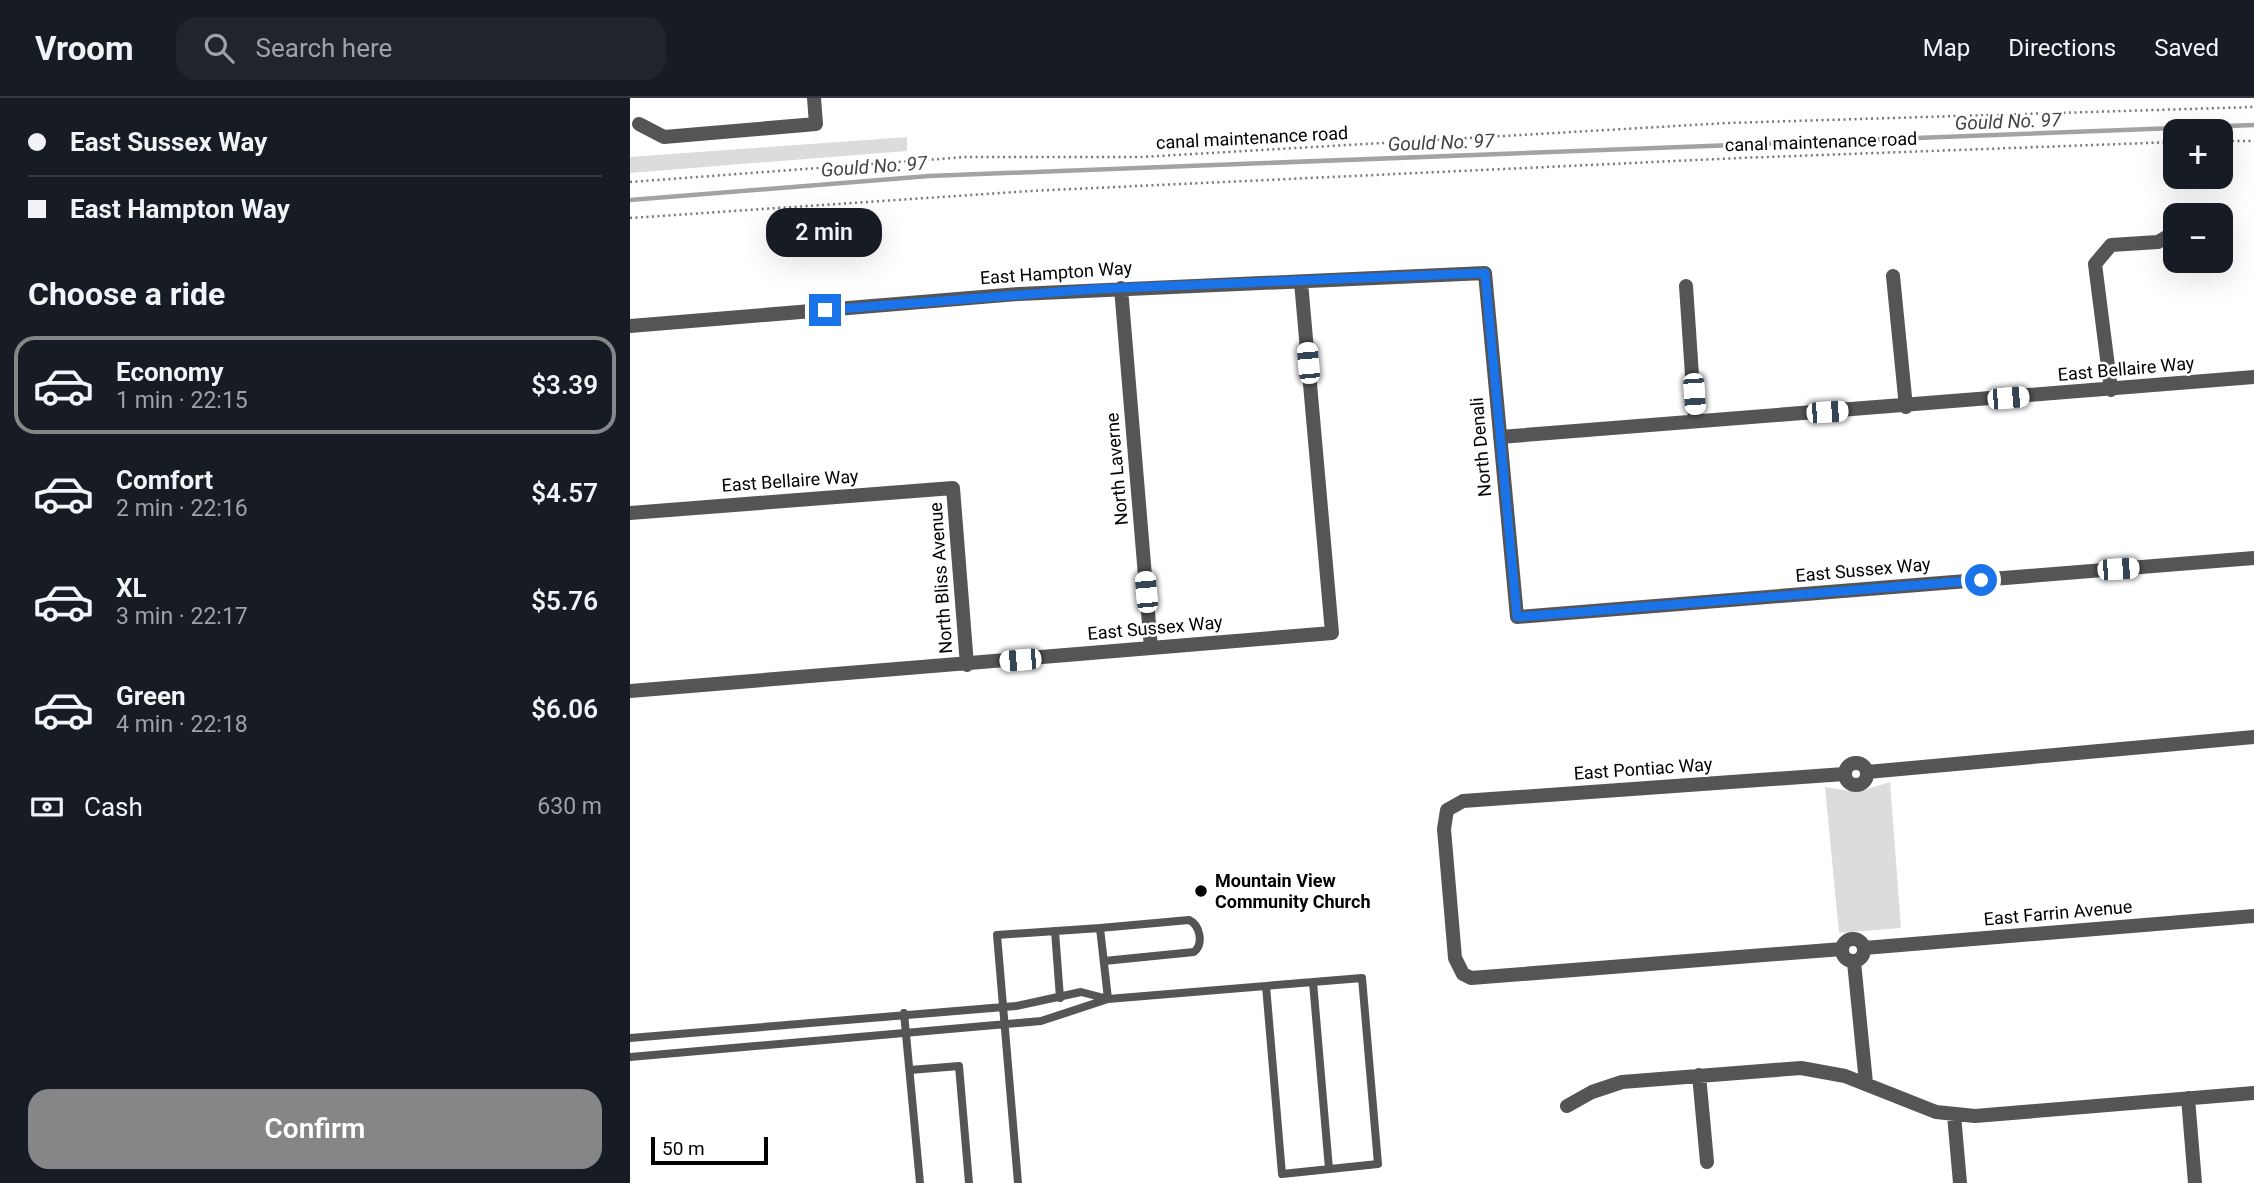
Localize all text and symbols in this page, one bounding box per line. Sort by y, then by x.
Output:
search box [176,17,666,80]
text: Vroom [35,29,134,68]
icon: search [200,29,238,67]
text: Search here [256,33,392,63]
text: Map [1923,34,1970,62]
text: Directions [2008,34,2116,62]
text: Saved [2154,34,2219,62]
water label: Gould No. 97 [1954,108,2062,135]
map controls [2163,119,2233,273]
button: + [2163,119,2233,189]
street label: canal maintenance road [1155,122,1349,153]
text: East Sussex Way [70,127,267,157]
street label: canal maintenance road [1724,128,1917,155]
water label: Gould No. 97 [1387,129,1495,156]
water label: Gould No. 97 [820,151,929,182]
text: East Hampton Way [70,194,290,224]
button: − [2163,203,2233,273]
callout: 2 min [767,208,883,258]
text: 2 min [795,219,853,246]
street label: East Hampton Way [979,257,1133,288]
text: Choose a ride [28,275,225,313]
route end [809,294,841,326]
car [1296,341,1321,385]
street label: East Bellaire Way [2057,352,2196,385]
icon: car [32,354,95,417]
text: Economy [116,357,223,387]
text: $3.39 [531,370,598,400]
car [1683,372,1706,416]
car [1987,386,2030,410]
text: 1 min · 22:15 [116,387,248,414]
street label: North Denali [1466,396,1495,498]
car [1806,400,1849,424]
street label: North Laverne [1101,412,1132,526]
icon: car [32,462,95,525]
text: Comfort [116,465,213,495]
street label: East Bellaire Way [721,465,860,496]
text: $4.57 [531,478,598,508]
text: 2 min · 22:16 [116,495,248,522]
street label: North Bliss Avenue [925,502,956,654]
street label: East Sussex Way [1794,553,1932,586]
car [2097,557,2140,581]
route start [1965,564,1997,596]
icon: car [32,570,95,633]
car [1134,570,1159,614]
text: XL [116,573,147,603]
text: $5.76 [531,586,598,616]
text: 3 min · 22:17 [116,603,248,630]
street label: East Sussex Way [1086,611,1224,644]
car [999,648,1042,672]
icon: car [32,678,95,741]
text: Green [116,681,186,711]
text: $6.06 [531,694,598,724]
text: 4 min · 22:18 [116,711,248,738]
street label: East Pontiac Way [1573,753,1713,784]
icon: cash [28,788,66,826]
text: Cash [84,792,143,822]
text: 630 m [537,793,602,820]
place label: Mountain View Community Church [1215,870,1371,912]
marker: Mountain View Community Church [1193,883,1209,899]
street label: East Farrin Avenue [1983,896,2133,929]
button: Confirm [28,1089,602,1169]
scale bar [651,1134,768,1166]
text: 50 m [662,1137,705,1160]

